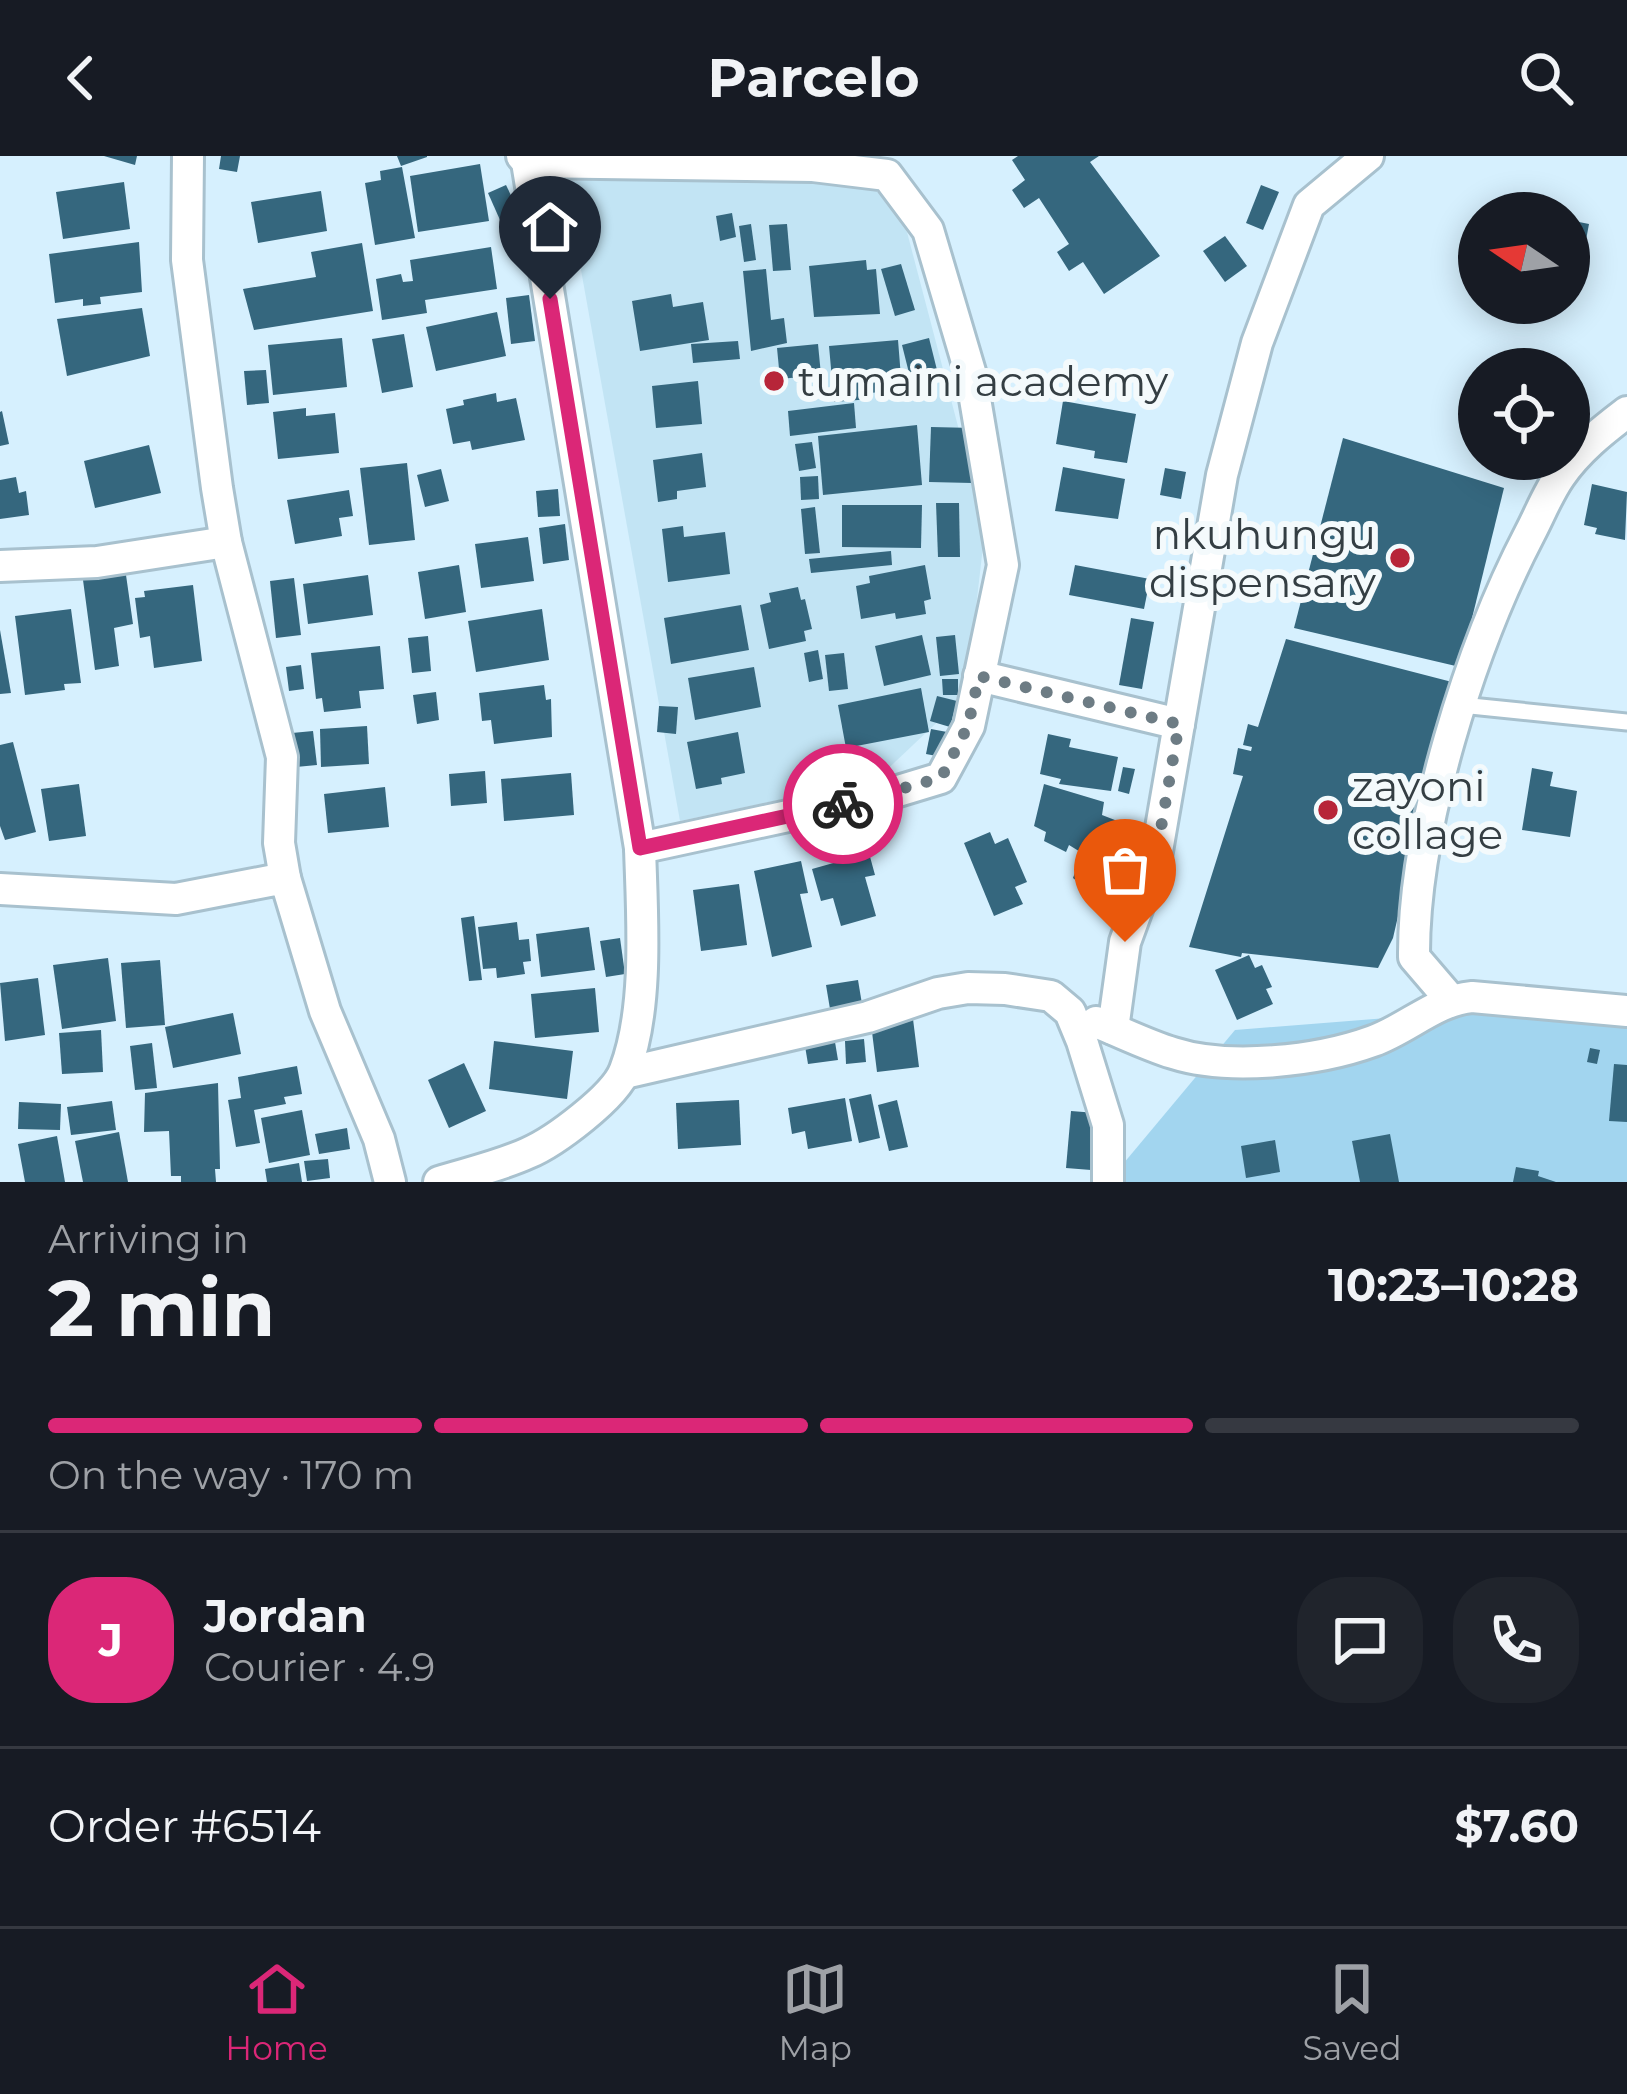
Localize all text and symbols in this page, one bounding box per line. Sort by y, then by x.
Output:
icon: back [48,45,114,111]
text: Parcelo [707,45,920,111]
icon: search [1513,45,1579,111]
pin [499,176,601,299]
north arrow [1458,192,1590,324]
map controls [1458,192,1590,480]
icon: home [517,194,583,260]
button: locate [1458,348,1590,480]
place label: tumaini academy [798,355,1168,407]
marker: tumaini academy [761,368,787,394]
place label: nkuhungu dispensary [1149,508,1376,608]
marker: nkuhungu dispensary [1387,545,1413,571]
courier [783,744,903,864]
place label: zayoni collage [1352,760,1503,860]
icon: bike [810,771,876,837]
marker: zayoni collage [1315,797,1341,823]
pin [1074,819,1176,942]
icon: bag [1092,837,1158,903]
text: Arriving in [48,1215,249,1263]
text: 10:23–10:28 [1328,1257,1579,1312]
text: 2 min [48,1260,275,1356]
text: On the way · 170 m [48,1451,414,1499]
button: chat [1297,1577,1423,1703]
button: phone [1453,1577,1579,1703]
text: Jordan [204,1588,367,1643]
text: J [99,1612,123,1667]
text: Courier · 4.9 [204,1643,435,1691]
text: Order #6514 [48,1798,321,1853]
text: $7.60 [1455,1798,1579,1853]
tab: Home [225,1956,328,2068]
tab: Map [778,1956,852,2068]
tab: Saved [1303,1956,1402,2068]

